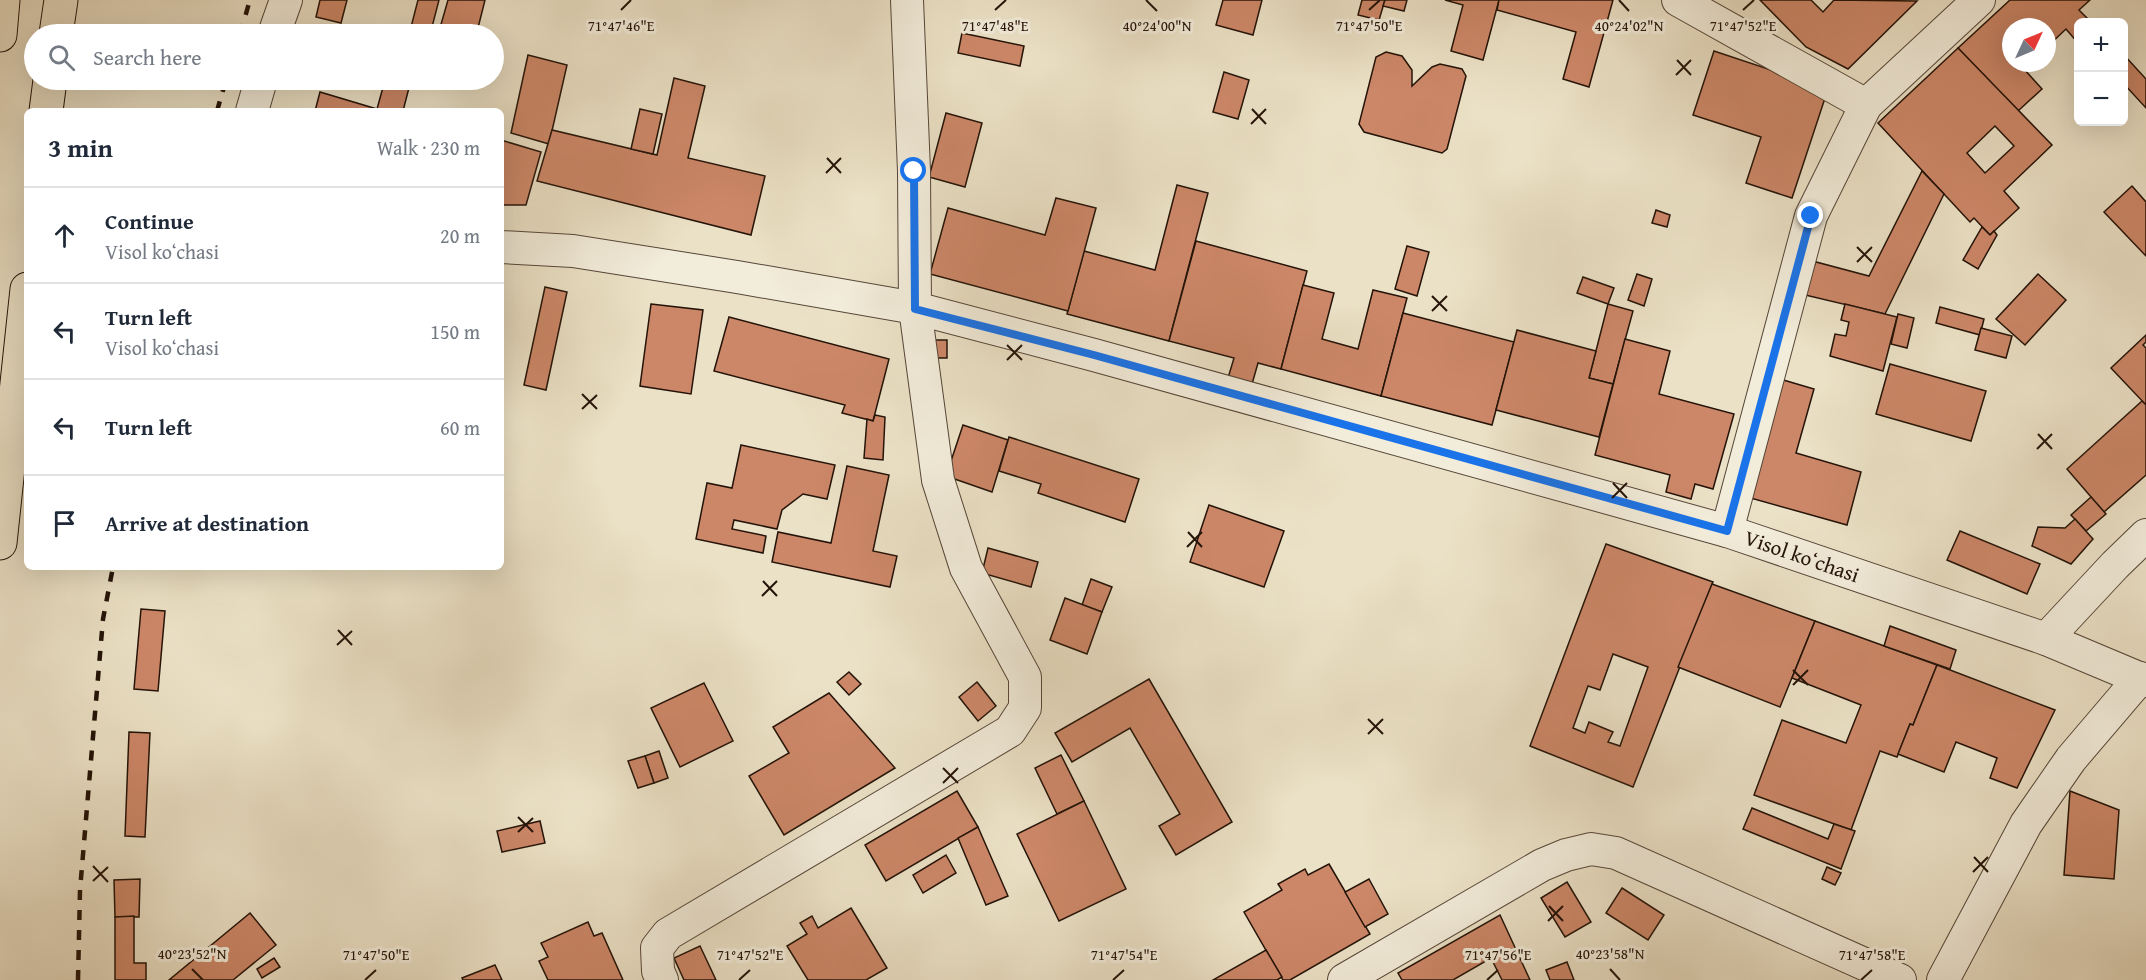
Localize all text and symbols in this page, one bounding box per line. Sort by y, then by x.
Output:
text: 71°47'46"E [588,15,655,36]
text: 71°47'48"E [962,15,1029,36]
text: 40°24'00"N [1123,15,1192,36]
text: 71°47'50"E [1336,15,1403,36]
text: 40°24'02"N [1595,15,1664,36]
text: 71°47'52"E [1710,15,1777,36]
north arrow [2002,18,2056,72]
map controls [2074,18,2128,126]
button: + [2074,18,2128,72]
search box [24,24,504,90]
icon: search [45,41,78,74]
text: Search here [93,41,202,73]
button: − [2074,72,2128,126]
text: 3 min [48,128,113,167]
text: Walk · 230 m [377,133,480,162]
route start [900,157,926,183]
route end [1797,202,1823,228]
text: Continue [105,205,194,237]
icon: ahead [48,219,81,252]
text: 20 m [440,221,480,250]
text: Visol koʻchasi [105,237,219,266]
text: Turn left [105,301,192,333]
icon: left [48,315,81,348]
text: 150 m [430,317,480,346]
text: Visol koʻchasi [105,333,219,362]
icon: left [48,411,81,444]
text: Turn left [105,411,192,443]
text: 60 m [440,413,480,442]
icon: arrive [48,507,81,540]
text: Arrive at destination [105,507,309,539]
street label: Visol koʻchasi [1740,522,1864,590]
text: 40°23'52"N [158,943,227,964]
text: 40°23'58"N [1576,943,1645,964]
text: 71°47'50"E [343,944,410,965]
text: 71°47'52"E [717,944,784,965]
text: 71°47'54"E [1091,944,1158,965]
text: 71°47'56"E [1465,944,1532,965]
text: 71°47'58"E [1839,944,1906,965]

